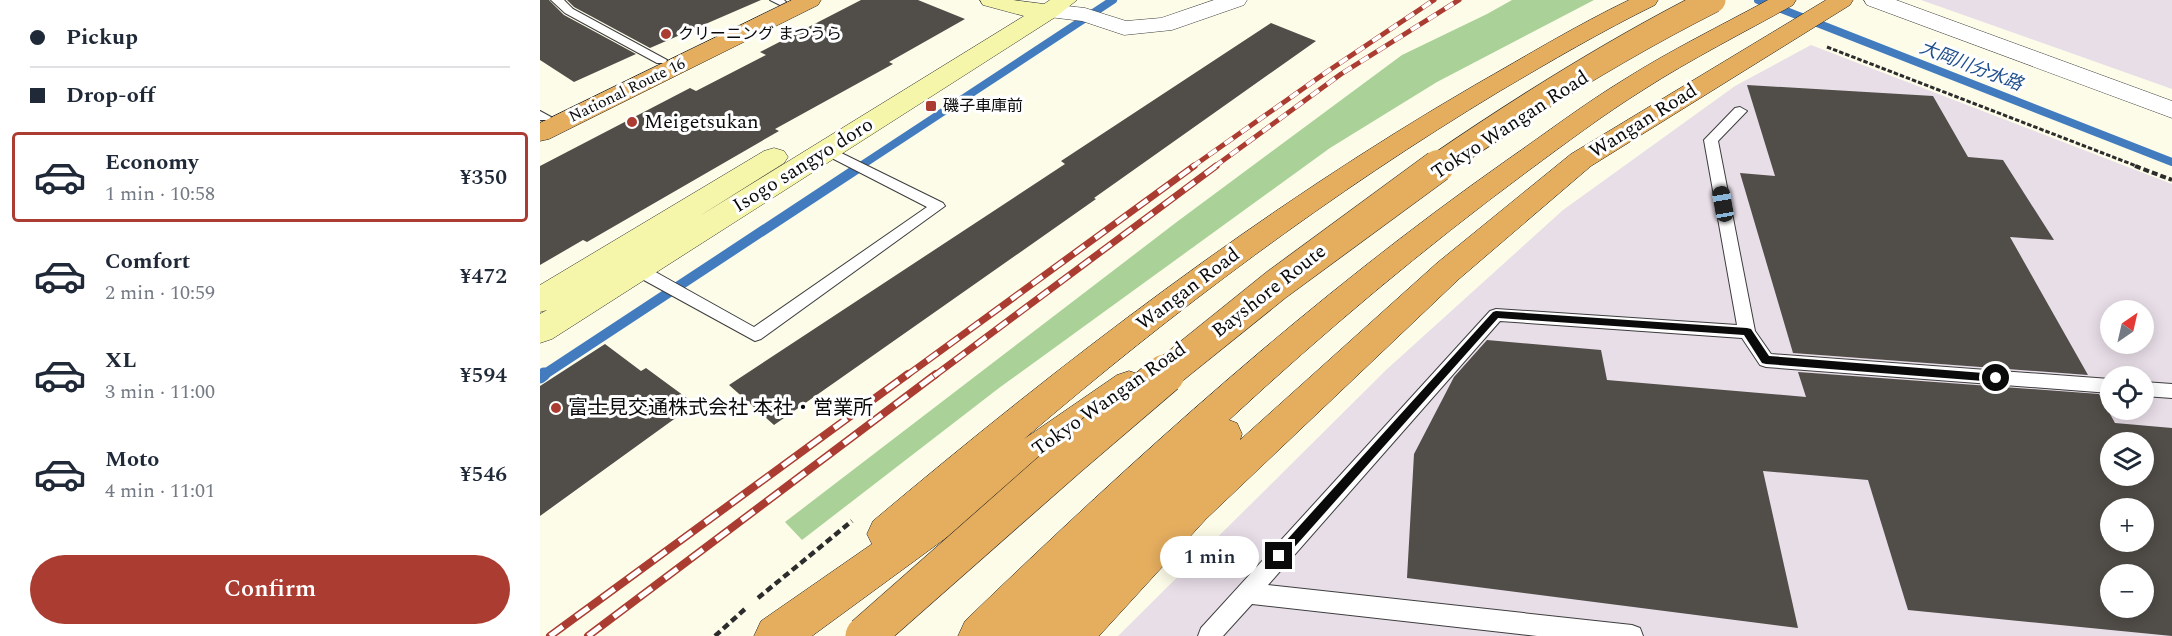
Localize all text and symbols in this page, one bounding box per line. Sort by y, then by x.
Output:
text: Pickup [66,21,138,54]
place label: クリーニング まつうら [678,22,842,46]
marker: クリーニング まつうら [659,27,673,41]
water label: 大岡川分水路 [1916,34,2028,99]
street label: National Route 16 [565,51,689,129]
street label: Tokyo Wangan Road [1425,63,1595,187]
street label: Wangan Road [1583,76,1703,166]
text: Drop-off [66,79,155,112]
place label: 磯子車庫前 [943,94,1023,118]
marker: 磯子車庫前 [924,99,938,113]
place label: Meigetsukan [644,107,759,137]
street label: Isogo sangyo doro [727,110,879,220]
marker: Meigetsukan [625,115,639,129]
text: Economy [105,146,198,179]
icon: car [33,150,87,204]
text: ¥350 [460,161,507,194]
text: 1 min · 10:58 [105,179,215,209]
car [1711,185,1735,223]
street label: Bayshore Route [1205,237,1333,345]
street label: Wangan Road [1130,240,1246,338]
text: Comfort [105,245,190,278]
icon: car [33,249,87,303]
text: ¥472 [460,260,507,293]
text: 2 min · 10:59 [105,278,215,308]
north arrow [2100,300,2154,354]
map controls [2100,300,2154,618]
street label: Tokyo Wangan Road [1026,334,1192,464]
text: XL [105,344,136,377]
icon: car [33,348,87,402]
text: ¥594 [460,359,507,392]
route start [1982,364,2009,391]
button: locate [2100,366,2154,420]
text: 3 min · 11:00 [105,377,215,407]
place label: 富士見交通株式会社 本社・営業所 [568,393,873,423]
marker: 富士見交通株式会社 本社・営業所 [549,401,563,415]
button: layers [2100,432,2154,486]
text: Moto [105,443,159,476]
icon: car [33,447,87,501]
text: ¥546 [460,458,507,491]
text: 4 min · 11:01 [105,476,215,506]
button: + [2100,498,2154,552]
callout: 1 min [1159,535,1258,577]
text: 1 min [1184,542,1235,572]
route end [1265,542,1292,569]
button: Confirm [30,555,510,624]
button: − [2100,564,2154,618]

